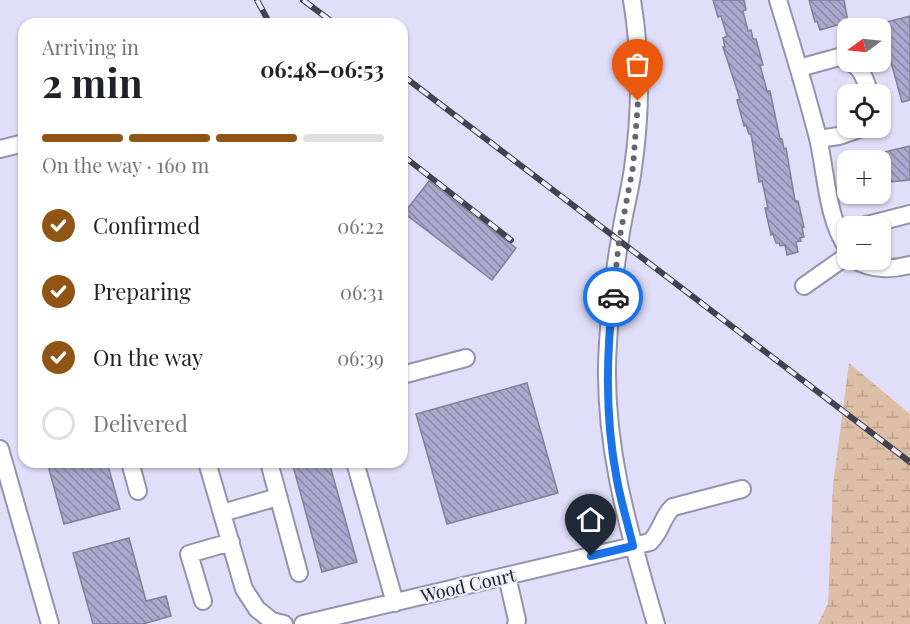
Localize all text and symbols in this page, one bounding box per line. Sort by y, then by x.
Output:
north arrow [837,18,891,72]
map controls [837,18,891,270]
text: Arriving in [42,33,139,60]
pin [612,39,663,101]
icon: bag [621,48,654,81]
text: 06:48–06:53 [260,54,384,84]
text: 2 min [42,56,143,108]
button: locate [837,84,891,138]
button: + [837,150,891,204]
text: On the way · 160 m [42,151,209,178]
icon: check [42,209,75,242]
text: Confirmed [93,210,200,240]
text: 06:22 [337,212,384,239]
button: − [837,216,891,270]
courier [583,267,643,327]
icon: check [42,275,75,308]
text: Preparing [93,276,191,306]
text: 06:31 [340,278,384,305]
icon: car [597,281,630,314]
icon: check [42,341,75,374]
text: On the way [93,342,203,372]
text: 06:39 [337,344,384,371]
text: Delivered [93,408,188,438]
pin [565,494,616,556]
icon: home [574,503,607,536]
street label: Wood Court [417,562,518,608]

